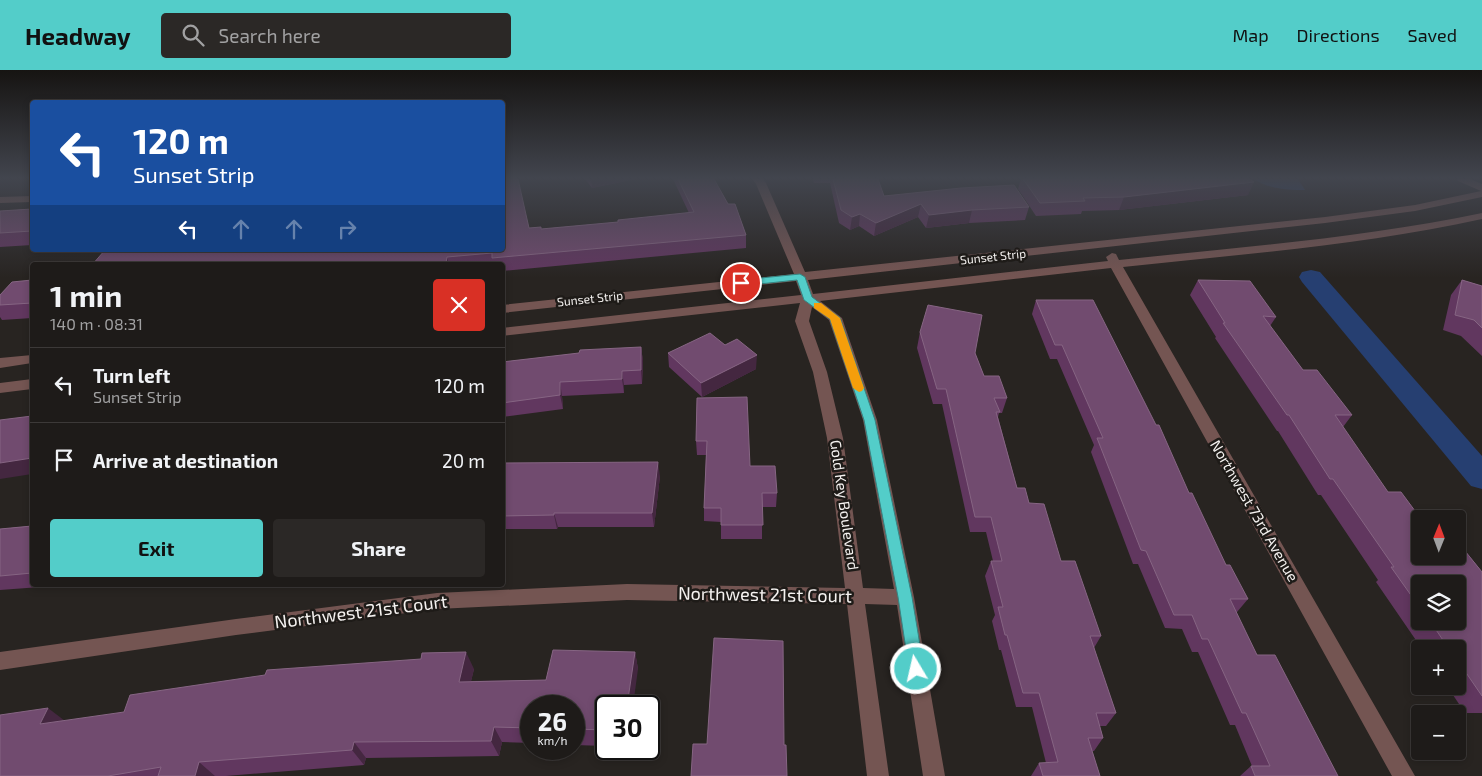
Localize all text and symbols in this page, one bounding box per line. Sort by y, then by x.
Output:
search box [161,13,511,58]
text: Headway [25,21,131,50]
icon: search [179,21,207,49]
text: Search here [219,24,321,47]
text: Map [1232,24,1269,46]
text: Directions [1297,24,1380,46]
text: Saved [1408,24,1457,46]
text: 120 m [133,119,229,161]
icon: left [50,120,115,185]
text: Sunset Strip [133,161,255,187]
icon: left [174,215,202,243]
icon: ahead [227,215,255,243]
icon: ahead [280,215,308,243]
icon: right [333,215,361,243]
street label: Sunset Strip [959,246,1027,266]
pin [720,262,762,304]
icon: arrive [727,269,755,297]
text: 1 min [50,277,122,313]
button: close [433,279,485,331]
street label: Sunset Strip [556,288,624,308]
text: 140 m · 08:31 [50,314,143,333]
text: Turn left [93,364,170,387]
icon: left [50,371,78,399]
text: 120 m [434,374,485,397]
text: Sunset Strip [93,387,181,406]
street label: Northwest 73rd Avenue [1207,437,1303,584]
street label: Gold Key Boulevard [827,439,863,571]
icon: arrive [50,446,78,474]
text: Arrive at destination [93,449,278,472]
text: 20 m [442,449,485,472]
north arrow [1411,510,1466,565]
map controls [1411,510,1466,760]
button: Exit [50,519,263,577]
button: Share [273,519,485,577]
button: layers [1411,575,1466,630]
street label: Northwest 21st Court [678,581,852,607]
street label: Northwest 21st Court [273,589,449,633]
button: + [1411,640,1466,695]
position arrow [889,642,941,694]
speed limit sign: 30 [595,695,660,760]
button: − [1411,705,1466,760]
text: 26 [538,706,567,736]
text: km/h [538,733,567,747]

